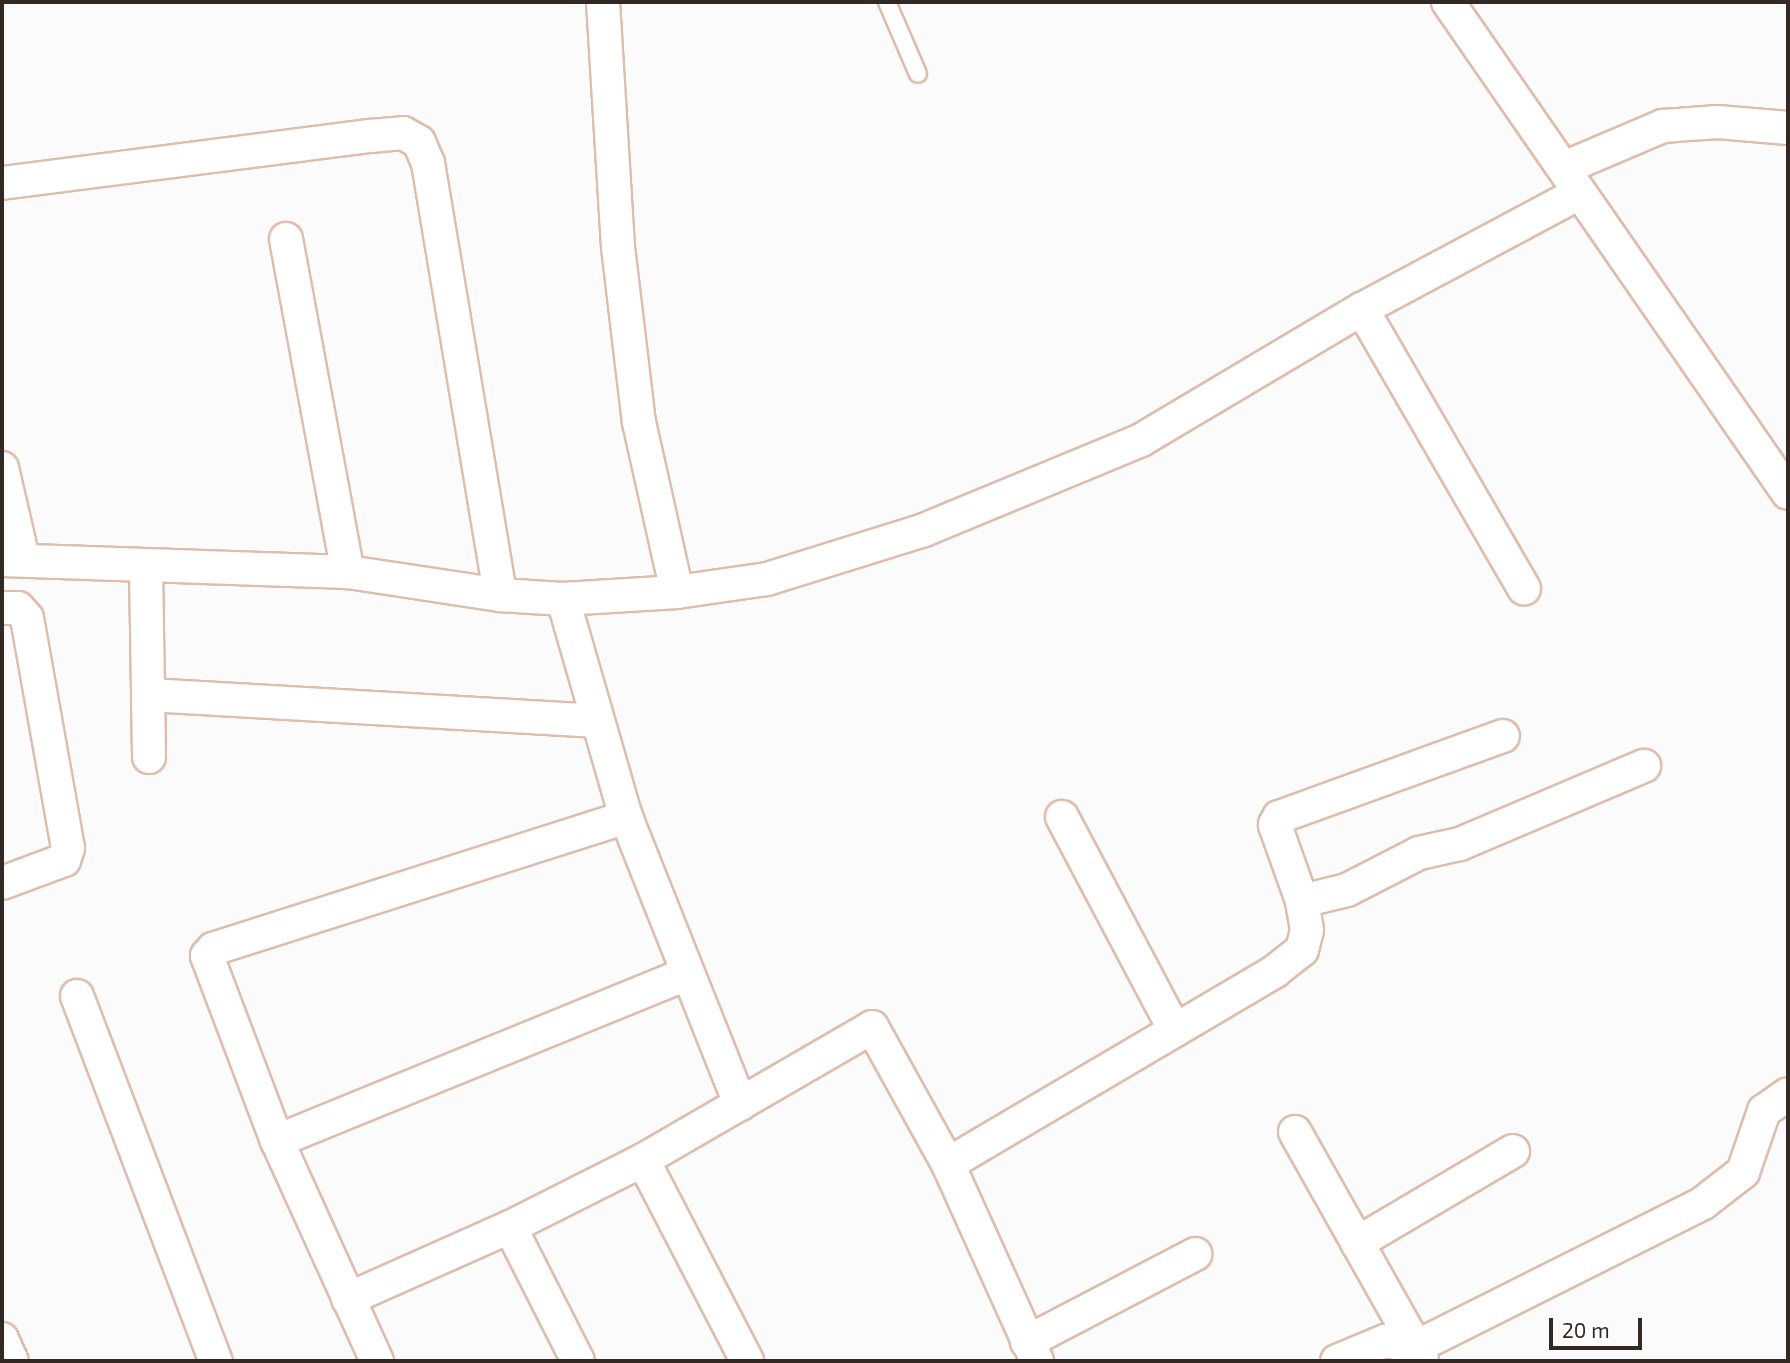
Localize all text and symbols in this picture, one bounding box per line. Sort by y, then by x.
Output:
scale bar [1552,1304,1645,1348]
text: 20 m [1562,1317,1610,1342]

